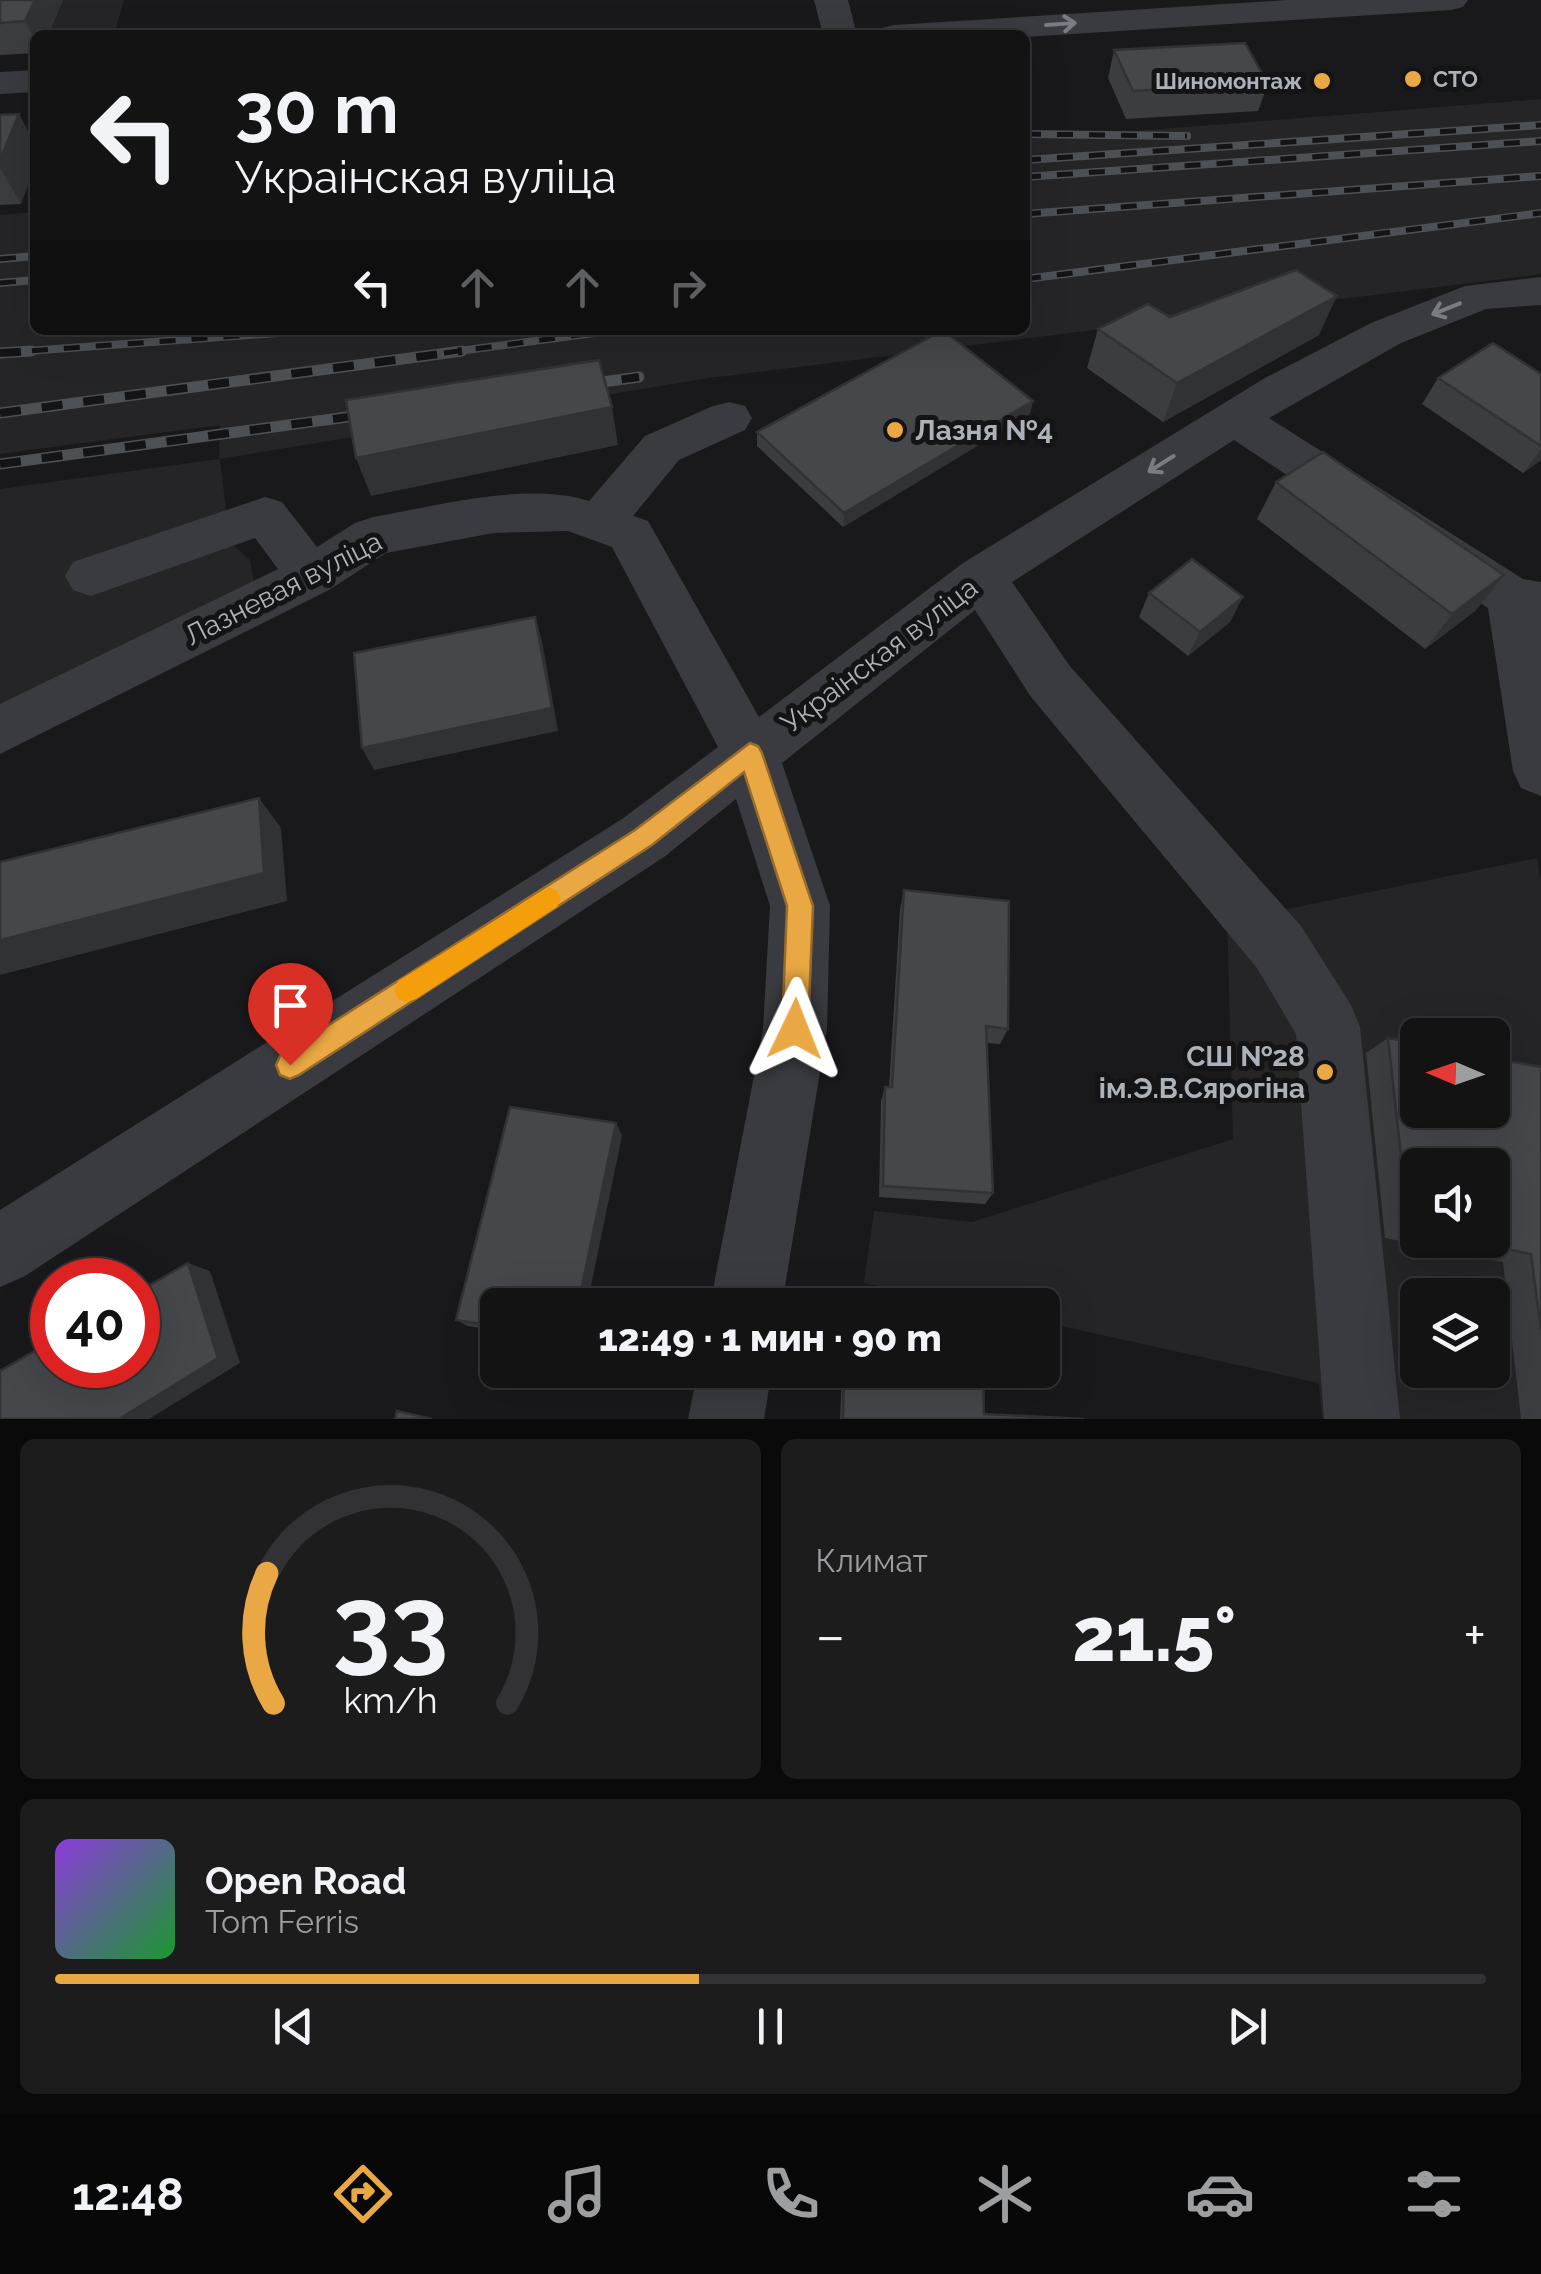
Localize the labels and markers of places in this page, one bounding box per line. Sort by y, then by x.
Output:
place label: СТО [1433,66,1478,92]
place label: Шиномонтаж [1155,68,1302,94]
marker: СТО [1402,68,1424,90]
marker: Шиномонтаж [1311,70,1333,92]
place label: Лазня №4 [915,414,1053,447]
marker: Лазня №4 [884,419,906,441]
pin [248,963,333,1066]
place label: СШ №28 ім.Э.В.Сярогіна [1099,1040,1305,1105]
marker: СШ №28 ім.Э.В.Сярогіна [1314,1061,1336,1083]

